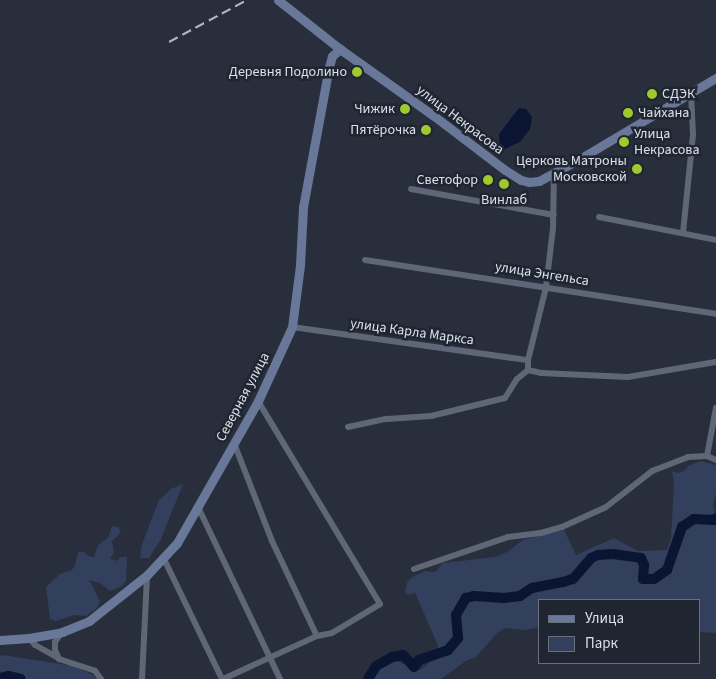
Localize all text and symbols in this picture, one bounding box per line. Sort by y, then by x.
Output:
place label: Деревня Подолино [229,64,347,80]
marker: Деревня Подолино [351,66,363,78]
street label: улица Некрасова [413,82,507,158]
place label: СДЭК [662,86,695,102]
marker: СДЭК [646,88,658,100]
place label: Чижик [354,101,395,117]
marker: Чижик [399,103,411,115]
place label: Чайхана [638,105,689,121]
marker: Чайхана [622,107,634,119]
place label: Пятёрочка [350,122,416,138]
marker: Пятёрочка [420,124,432,136]
place label: Улица Некрасова [634,126,699,158]
marker: Улица Некрасова [618,136,630,148]
place label: Церковь Матроны Московской [516,153,627,186]
marker: Церковь Матроны Московской [631,163,643,175]
place label: Светофор [417,172,478,188]
marker: Светофор [482,174,494,186]
marker: Винлаб [498,178,510,190]
place label: Винлаб [481,192,527,208]
street label: улица Энгельса [494,258,590,290]
street label: улица Карла Маркса [349,315,475,349]
street label: Северная улица [212,350,274,444]
legend [538,599,701,664]
text: Улица [585,608,624,629]
text: Парк [585,633,618,654]

